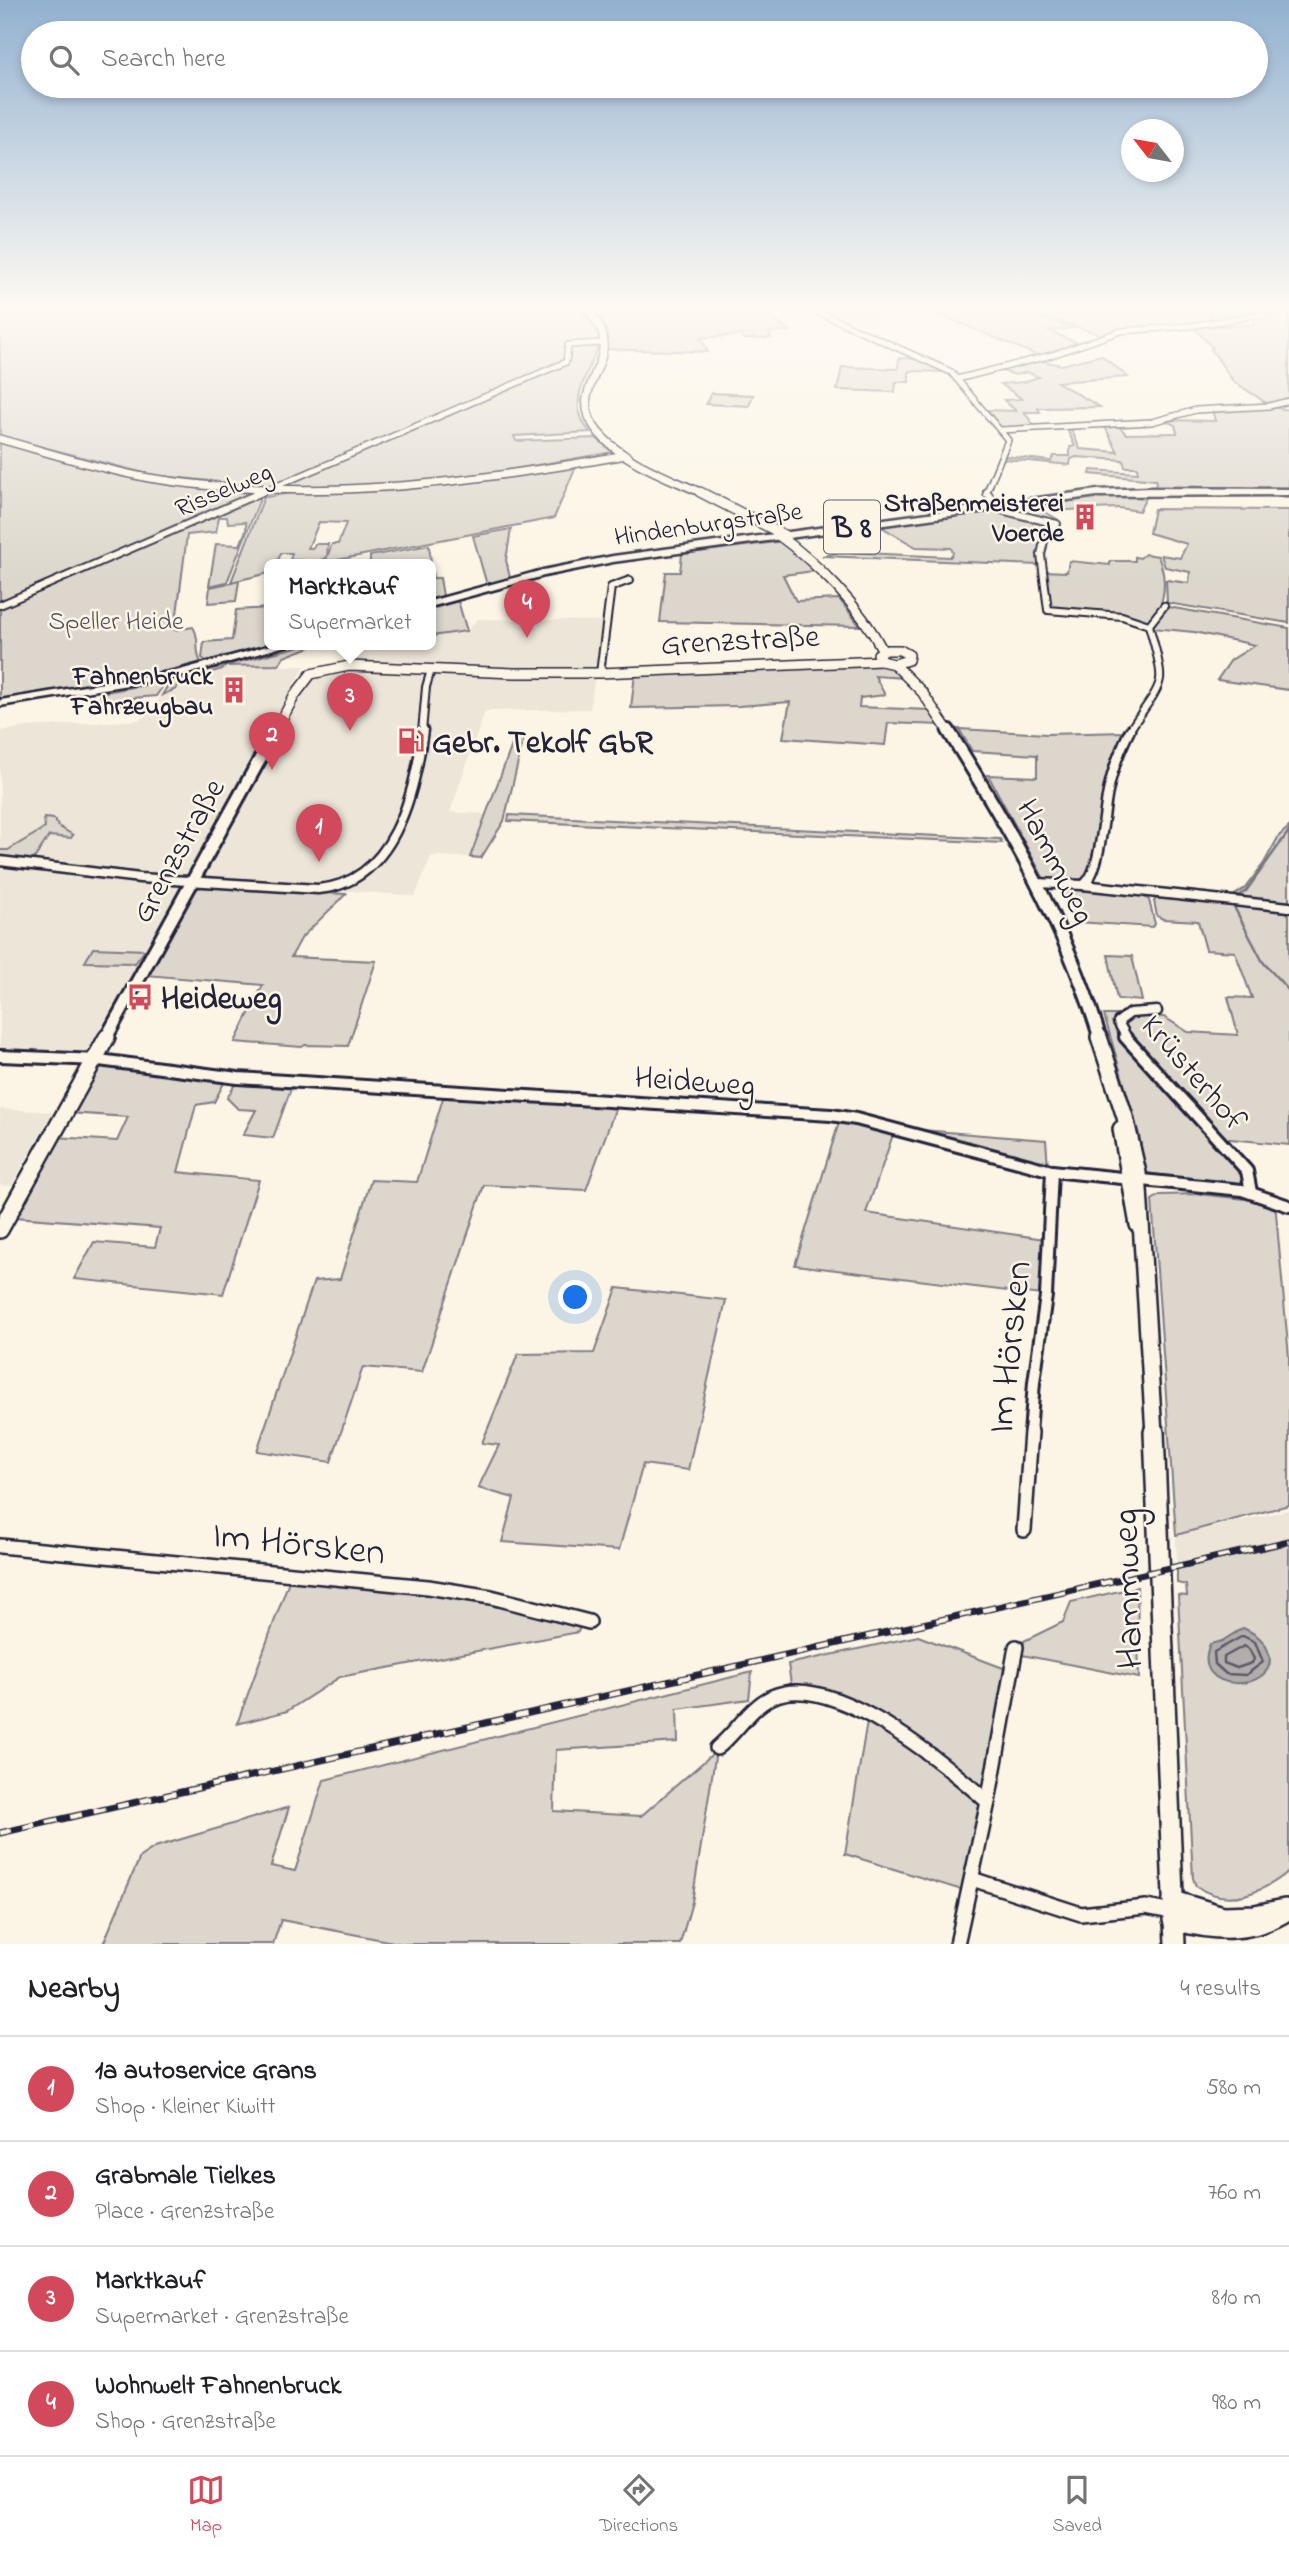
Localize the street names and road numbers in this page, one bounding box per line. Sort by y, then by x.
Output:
street label: Risselweg [170,454,279,529]
street label: Hindenburgstraße [612,494,805,558]
road number: B 8 [824,500,880,554]
street label: Grenzstraße [660,615,821,670]
street label: Grenzstraße [121,770,239,933]
street label: Hammweg [1002,792,1106,934]
street label: Krüsterhof [1128,1005,1257,1143]
street label: Heideweg [633,1056,757,1111]
street label: Im Hörsken [975,1258,1049,1437]
street label: Hammweg [1099,1508,1161,1670]
street label: Im Hörsken [209,1509,388,1583]

